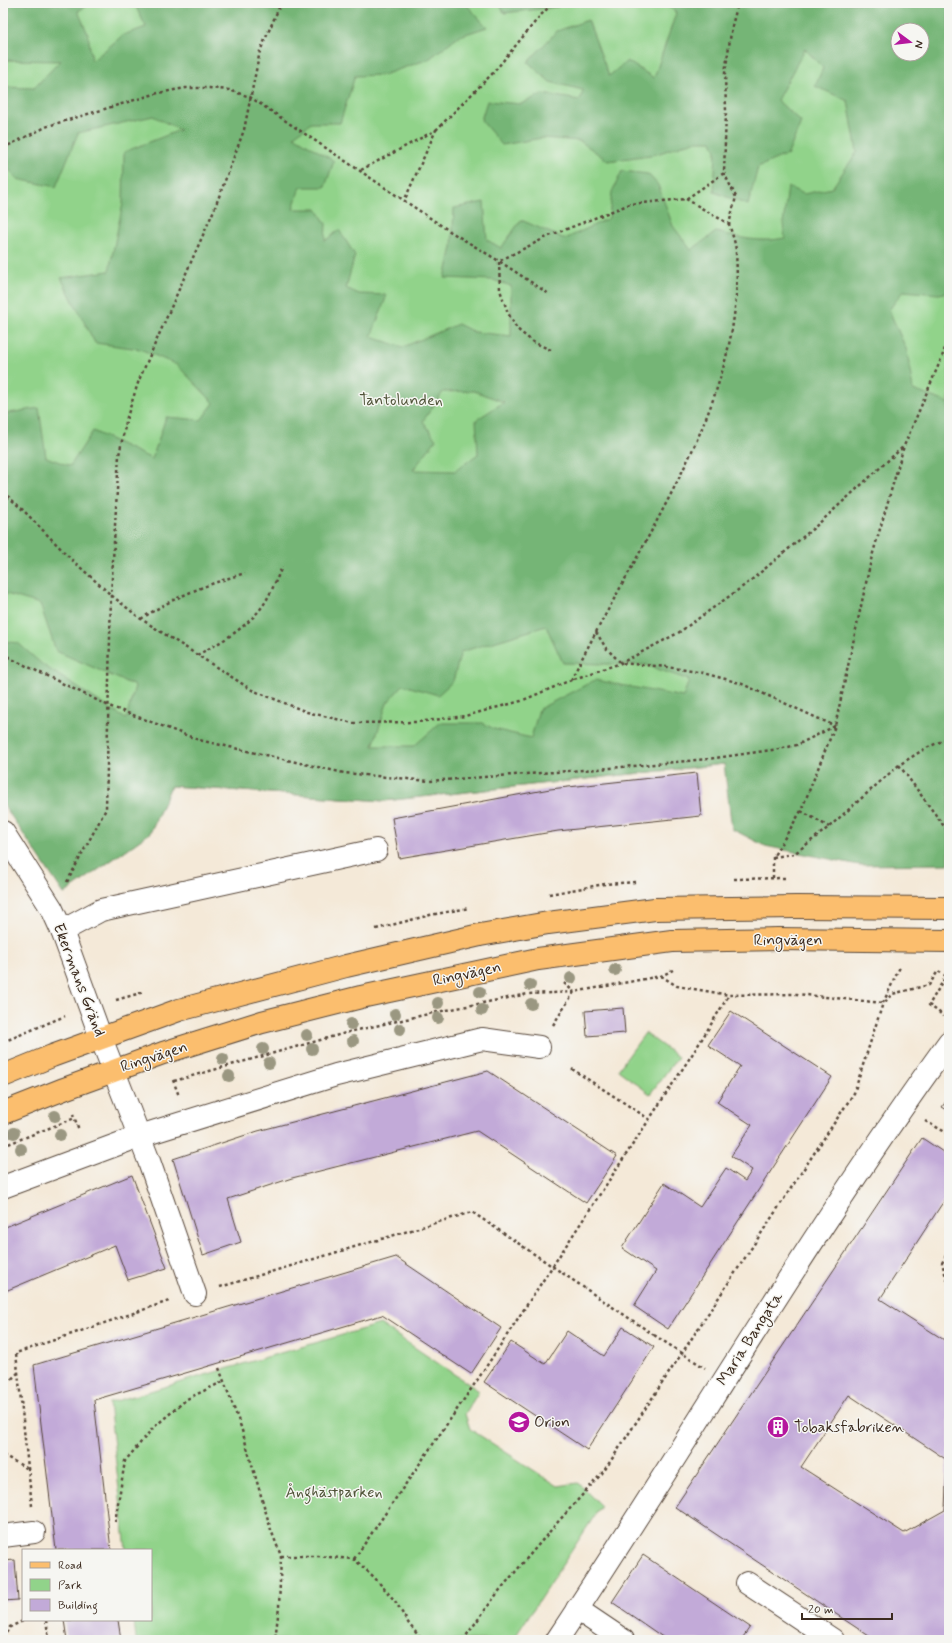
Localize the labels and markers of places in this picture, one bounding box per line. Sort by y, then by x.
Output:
school or university icon: Orion [506,1409,532,1435]
place label: Orion [534,1412,570,1433]
building icon: Tobaksfabriken [765,1414,791,1440]
place label: Tobaksfabriken [794,1417,905,1438]

